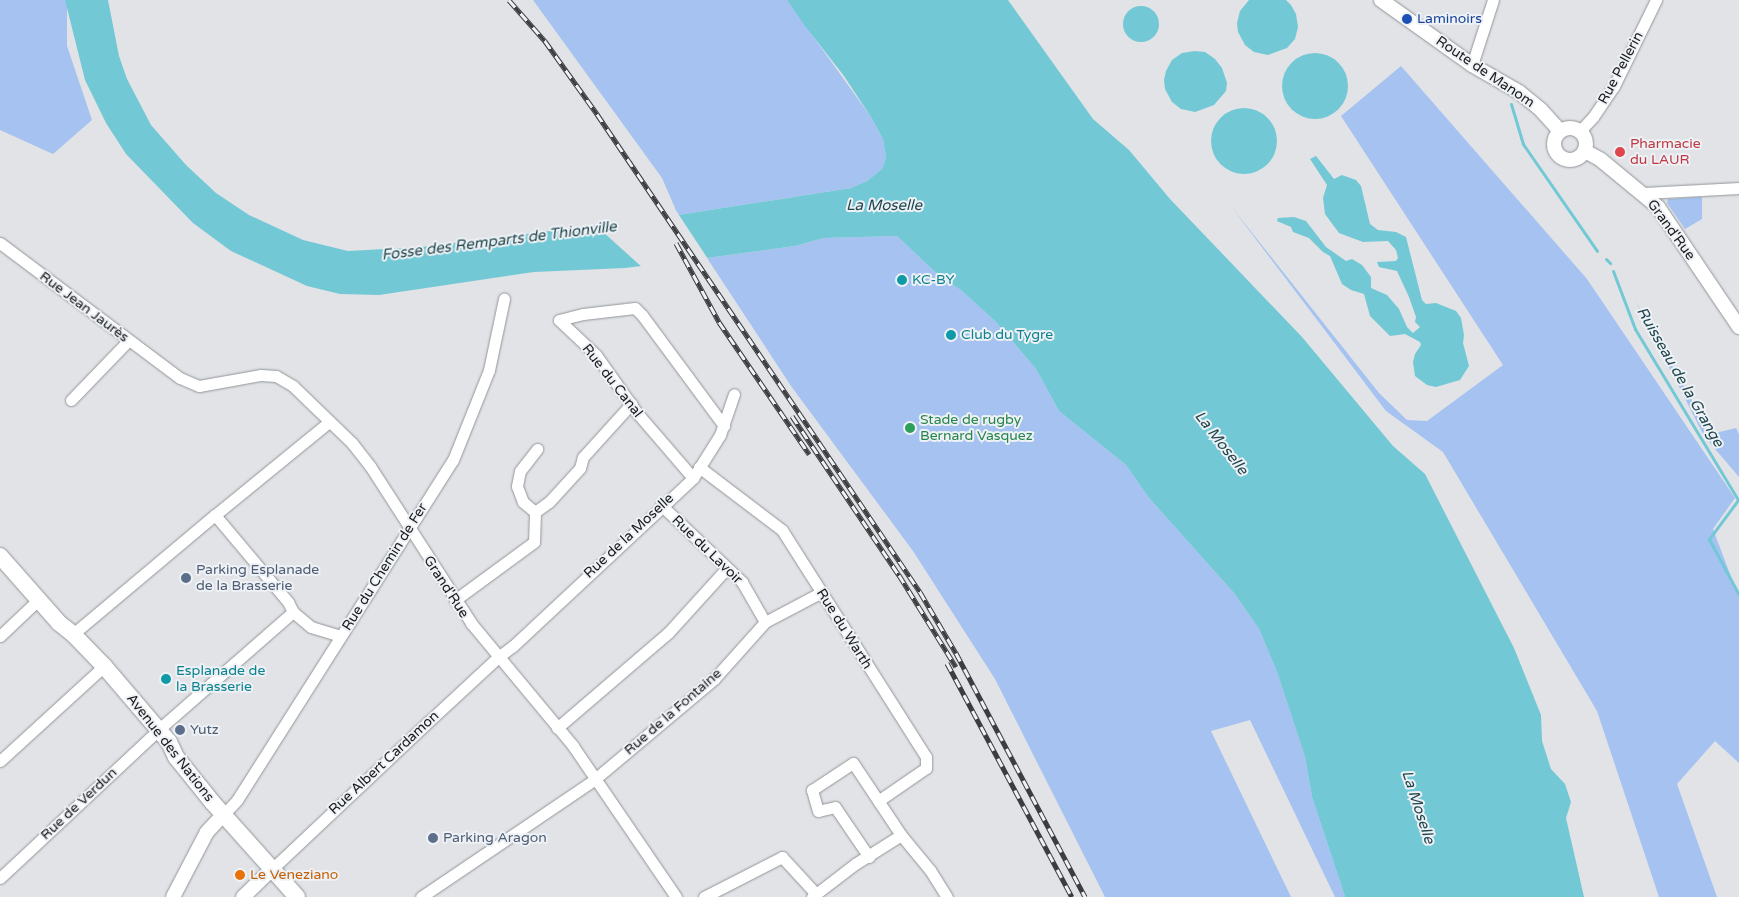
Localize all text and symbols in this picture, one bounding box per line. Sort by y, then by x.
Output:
place label: Laminoirs [1417,11,1482,27]
marker: Laminoirs [1401,13,1413,25]
street label: Rue Pellerin [1595,29,1647,107]
street label: Route de Manom [1432,33,1538,111]
place label: Pharmacie du LAUR [1630,136,1701,168]
marker: Pharmacie du LAUR [1614,146,1626,158]
street label: Grand'Rue [1643,196,1699,264]
water label: La Moselle [846,197,922,215]
water label: Fosse des Remparts de Thionville [381,218,617,264]
street label: Rue Jean Jaurès [36,268,132,346]
place label: KC-BY [912,272,954,288]
marker: KC-BY [896,274,908,286]
water label: Ruisseau de la Grange [1633,304,1727,450]
place label: Club du Tygre [961,327,1053,343]
marker: Club du Tygre [945,329,957,341]
street label: Rue du Canal [578,341,646,421]
water label: La Moselle [1191,408,1251,478]
place label: Stade de rugby Bernard Vasquez [920,412,1033,444]
marker: Stade de rugby Bernard Vasquez [904,422,916,434]
street label: Rue de la Moselle [581,490,677,582]
street label: Rue du Chemin de Fer [339,500,431,634]
street label: Rue du Lavoir [668,512,746,588]
street label: Grand'Rue [420,553,472,621]
place label: Parking Esplanade de la Brasserie [196,562,319,594]
marker: Parking Esplanade de la Brasserie [180,572,192,584]
street label: Rue du Warth [813,586,875,672]
place label: Esplanade de la Brasserie [176,663,265,696]
street label: Rue de la Fontaine [621,665,725,759]
marker: Esplanade de la Brasserie [160,673,172,685]
street label: Avenue des Nations [123,691,217,805]
street label: Rue Albert Cardamon [325,708,443,818]
place label: Yutz [190,722,219,738]
marker: Yutz [174,724,186,736]
street label: Rue de Verdun [37,764,121,844]
water label: La Moselle [1398,768,1438,846]
place label: Parking Aragon [443,830,547,846]
marker: Parking Aragon [427,832,439,844]
place label: Le Veneziano [250,867,338,883]
marker: Le Veneziano [234,869,246,881]

